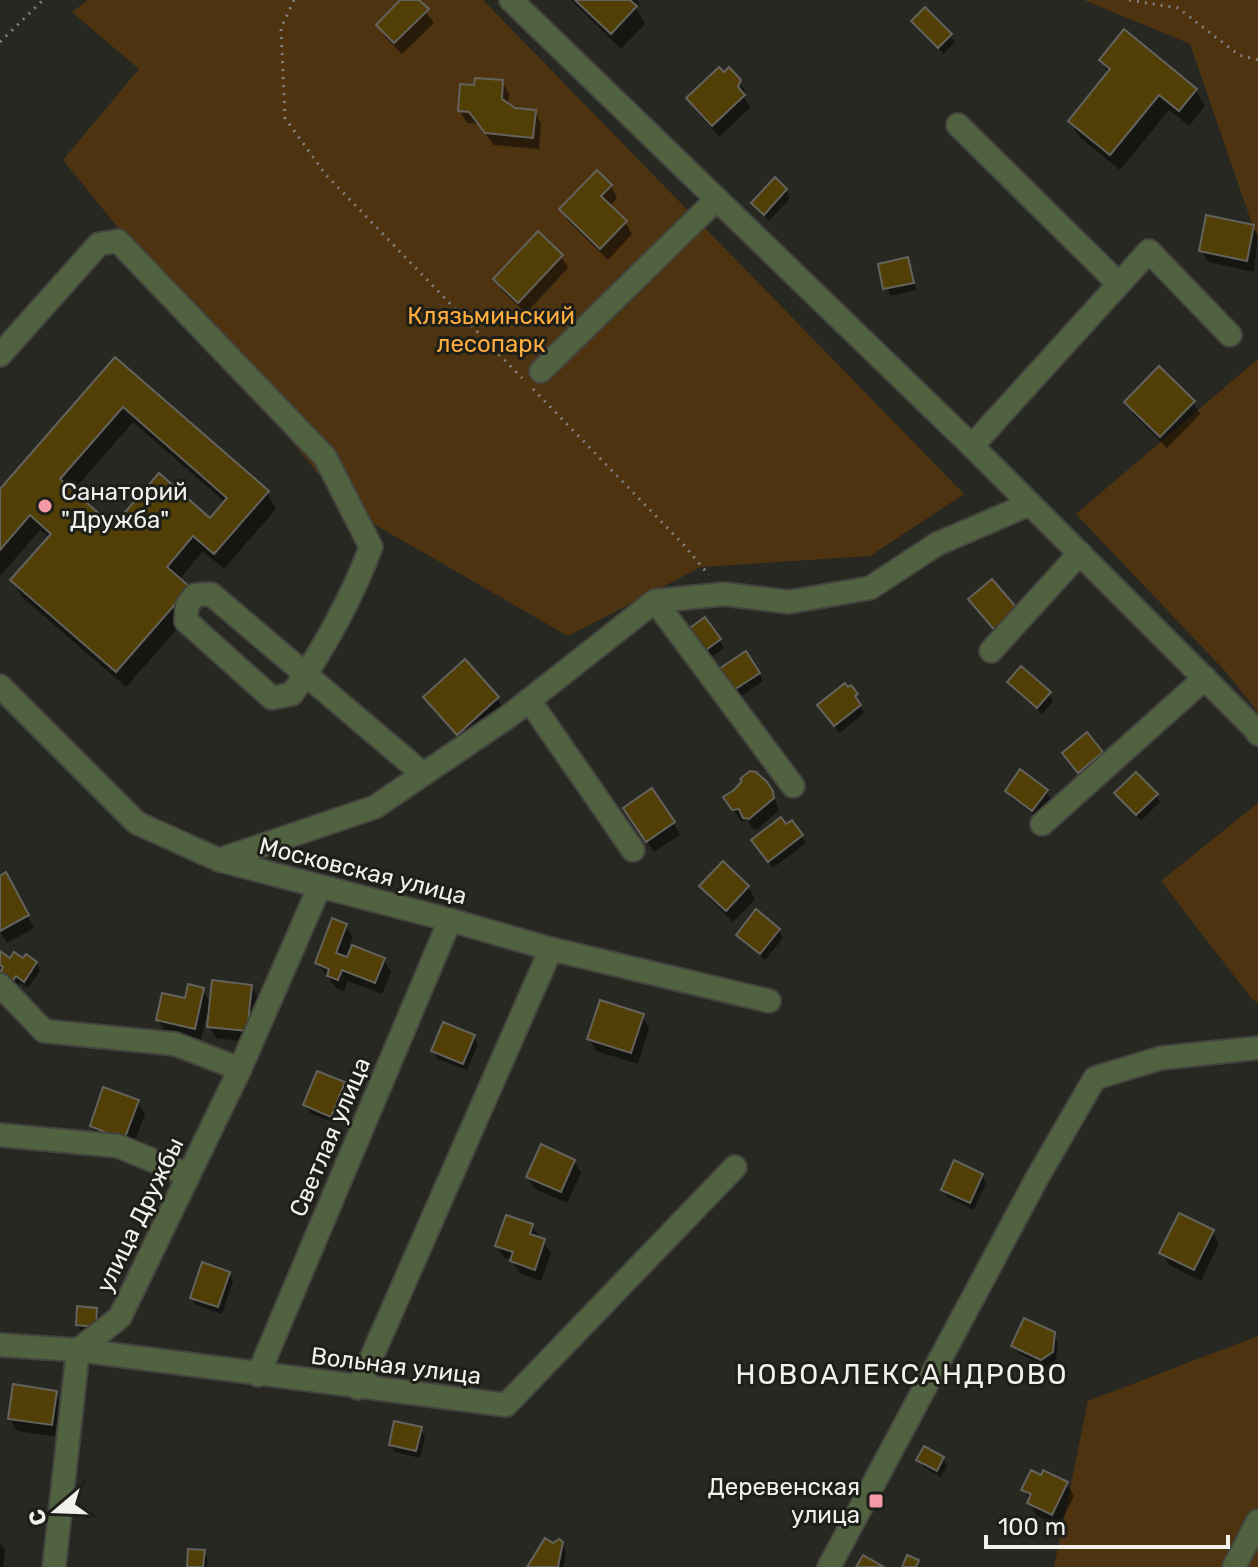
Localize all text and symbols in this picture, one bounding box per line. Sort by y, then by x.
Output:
park label: Клязьминский лесопарк [407,302,575,358]
place label: Санаторий "Дружба" [61,478,188,534]
marker: Санаторий "Дружба" [36,497,54,515]
street label: Московская улица [256,832,470,910]
street label: Светлая улица [284,1053,376,1221]
street label: улица Дружбы [90,1133,190,1297]
street label: Вольная улица [309,1342,483,1390]
district label: НОВОАЛЕКСАНДРОВО [736,1358,1068,1391]
north arrow [16,1471,96,1551]
place label: Деревенская улица [708,1473,860,1529]
marker: Деревенская улица [867,1492,885,1510]
scale bar [986,1499,1228,1549]
text: С [22,1506,53,1529]
text: 100 m [998,1513,1066,1541]

